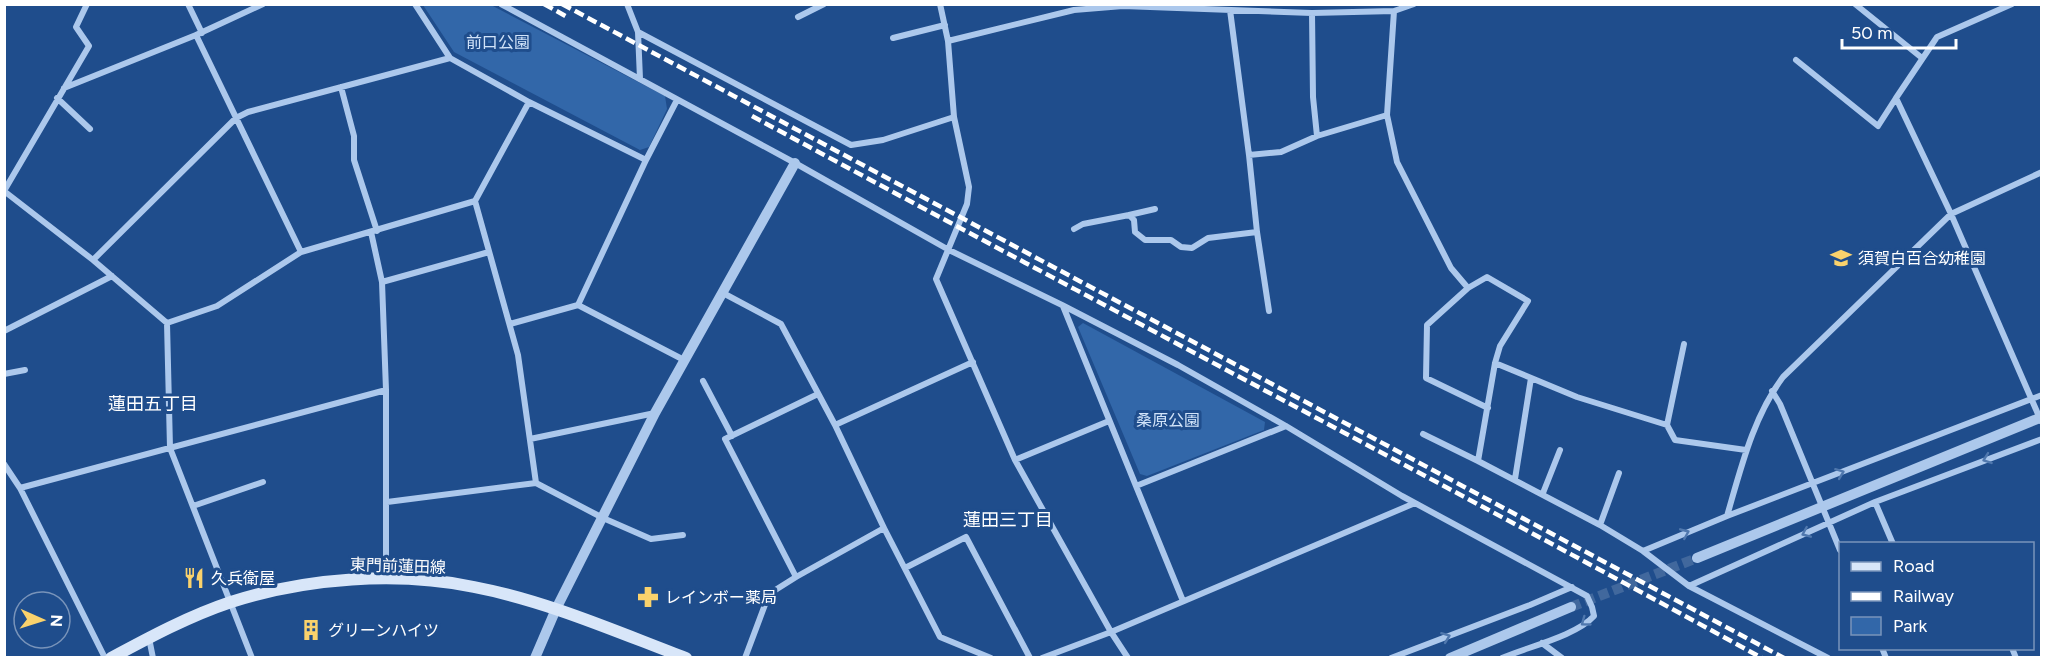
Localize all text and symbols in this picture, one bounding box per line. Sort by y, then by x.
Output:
scale bar [1842,12,1956,50]
text: 50 m [1851,22,1893,44]
park label: 前口公園 [466,33,530,52]
school or university icon: 須賀白百合幼稚園 [1829,246,1853,270]
place label: 須賀白百合幼稚園 [1858,249,1986,268]
district label: 蓮田五丁目 [108,393,198,415]
park label: 桑原公園 [1136,411,1200,430]
one-way arrow [1982,452,1993,464]
one-way arrow [1835,467,1845,480]
district label: 蓮田三丁目 [963,509,1053,531]
one-way arrow [1802,526,1813,538]
one-way arrow [1679,529,1690,541]
legend [1839,542,2034,650]
street label: 東門前蓮田線 [350,555,446,577]
text: Road [1893,555,1934,577]
restaurant icon: 久兵衛屋 [182,566,206,590]
place label: 久兵衛屋 [211,569,275,588]
pharmacy icon: レインボー薬局 [636,585,660,609]
text: Railway [1893,585,1955,607]
place label: レインボー薬局 [665,588,777,607]
north arrow [12,590,72,650]
text: N [47,614,66,627]
one-way arrow [1581,615,1592,626]
text: Park [1893,615,1928,637]
building icon: グリーンハイツ [299,618,323,642]
place label: グリーンハイツ [328,621,439,640]
one-way arrow [1439,632,1450,644]

